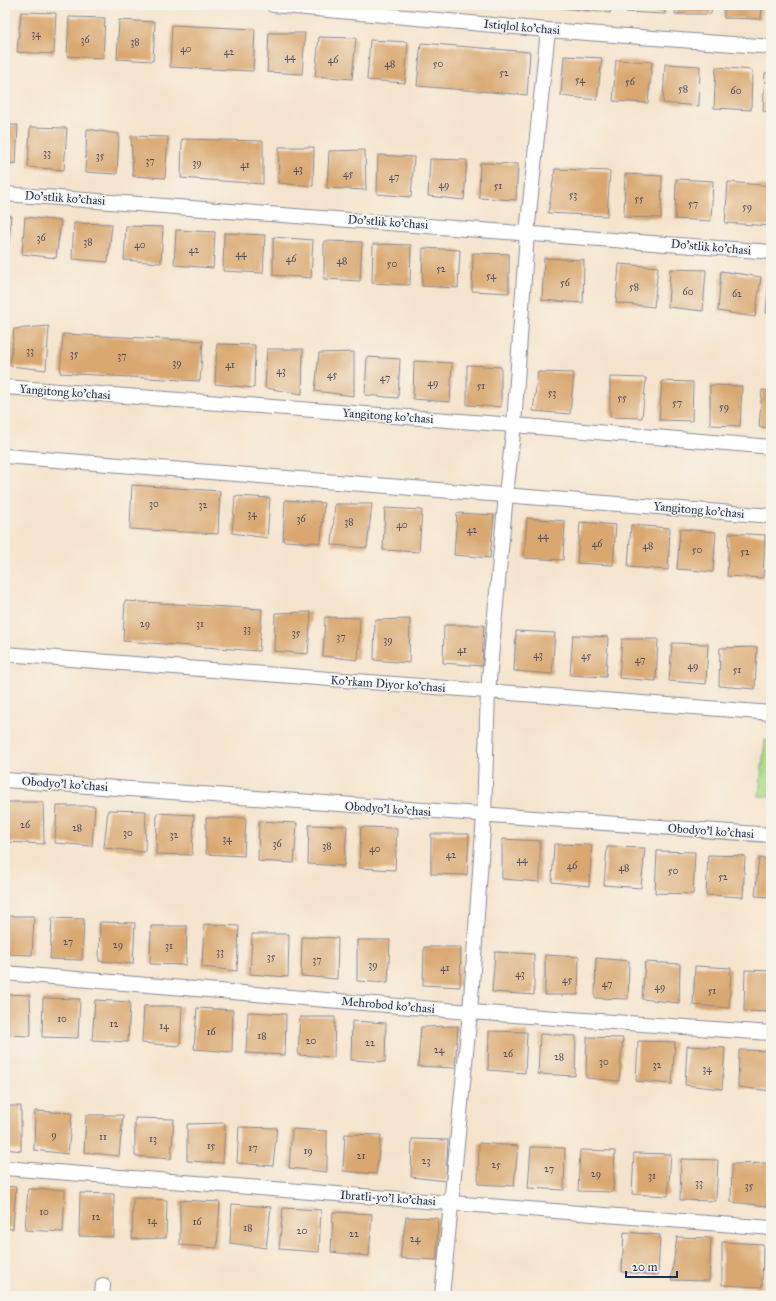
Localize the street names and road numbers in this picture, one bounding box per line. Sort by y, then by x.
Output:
street label: Istiqlol ko'chasi [483,17,561,38]
street label: Do'stlik ko'chasi [24,188,106,208]
street label: Do'stlik ko'chasi [347,212,429,232]
street label: Do'stlik ko'chasi [670,237,753,258]
street label: Yangitong ko'chasi [19,382,112,403]
street label: Yangitong ko'chasi [342,406,435,427]
street label: Yangitong ko'chasi [653,499,746,522]
street label: Ko'rkam Diyor ko'chasi [330,673,447,695]
street label: Obodyo'l ko'chasi [21,774,109,794]
street label: Obodyo'l ko'chasi [344,799,432,819]
street label: Obodyo'l ko'chasi [667,821,755,841]
street label: Mehrobod ko'chasi [341,994,436,1016]
street label: Ibratli-yo'l ko'chasi [340,1188,437,1208]

